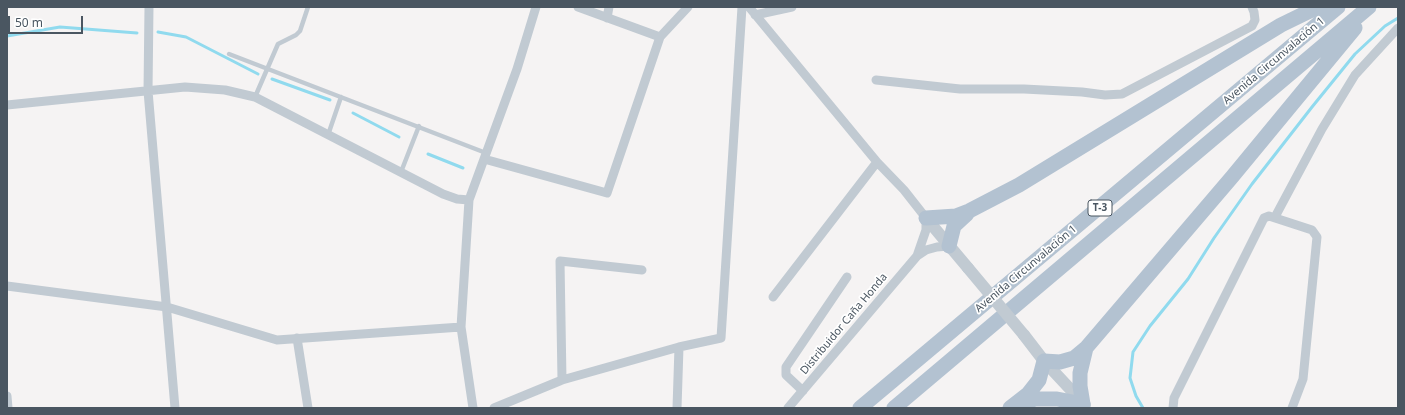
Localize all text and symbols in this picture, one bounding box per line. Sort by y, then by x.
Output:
scale bar [10,8,85,34]
text: 50 m [15,14,43,31]
street label: Avenida Circunvalación 1 [1220,15,1328,107]
road number: T-3 [1088,200,1112,216]
street label: Avenida Circunvalación 1 [972,223,1080,315]
street label: Distribuidor Caña Honda [798,271,890,377]

